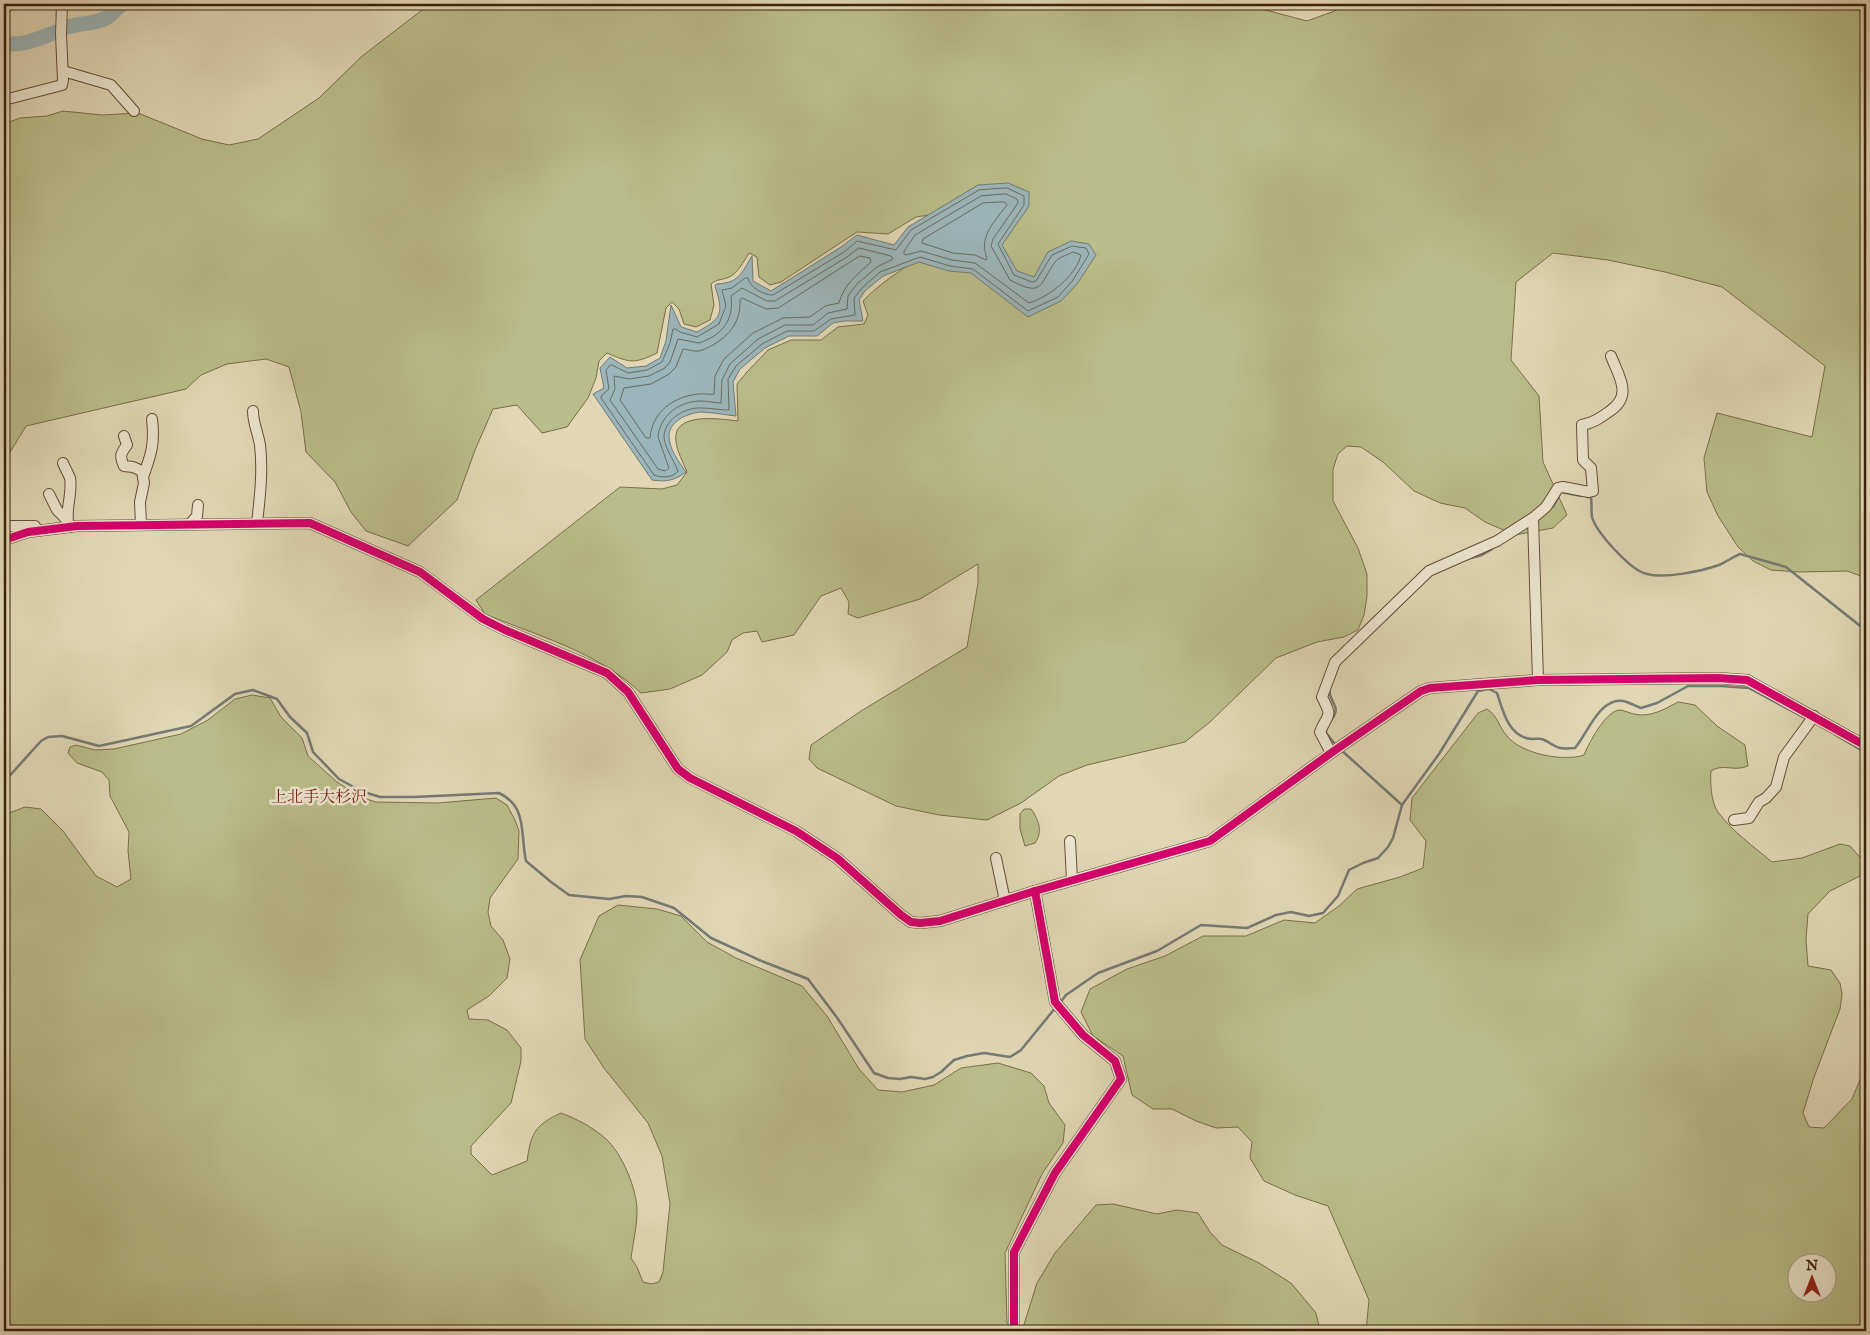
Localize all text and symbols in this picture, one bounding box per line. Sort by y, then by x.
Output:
district label: 上北手大杉沢 [271,788,367,808]
north arrow [1788,1252,1838,1302]
text: N [1805,1257,1818,1275]

